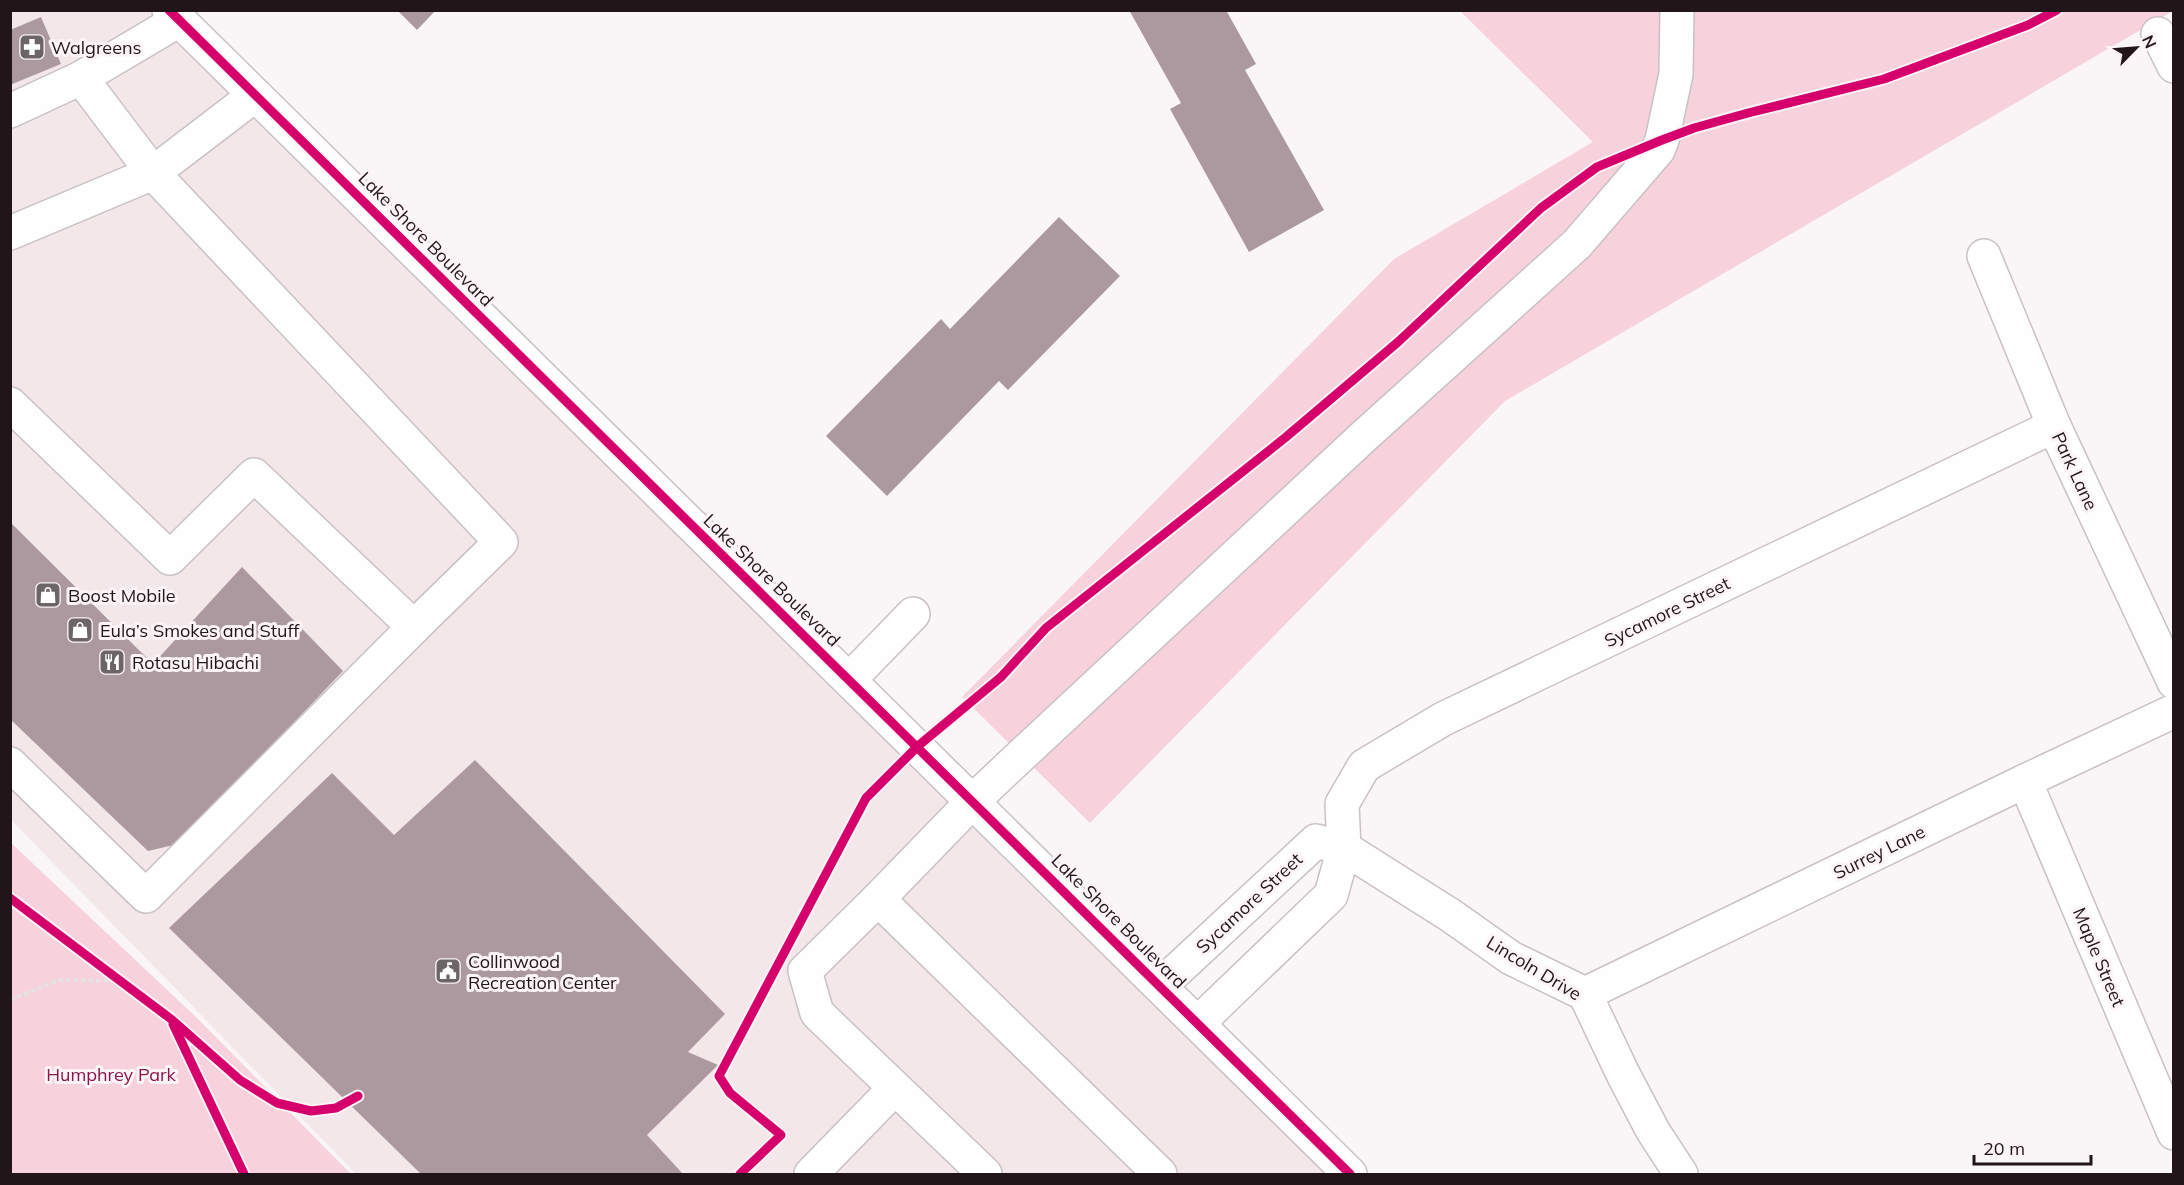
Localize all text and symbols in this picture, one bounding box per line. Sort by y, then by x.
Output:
north arrow [2106,18,2166,78]
pharmacy icon: Walgreens [17,32,47,62]
text: N [2138,32,2161,51]
place label: Walgreens [51,36,141,59]
street label: Lake Shore Boulevard [354,167,498,311]
street label: Park Lane [2047,428,2103,514]
street label: Lake Shore Boulevard [699,509,845,651]
street label: Sycamore Street [1600,572,1734,652]
shop icon: Boost Mobile [33,580,63,610]
place label: Boost Mobile [68,584,176,607]
shop icon: Eula’s Smokes and Stuff [65,615,95,645]
place label: Eula’s Smokes and Stuff [100,619,300,642]
restaurant icon: Rotasu Hibachi [97,647,127,677]
place label: Rotasu Hibachi [132,651,259,674]
street label: Surrey Lane [1829,820,1929,884]
street label: Sycamore Street [1191,848,1307,958]
street label: Lake Shore Boulevard [1047,849,1191,993]
street label: Maple Street [2068,904,2130,1010]
street label: Lincoln Drive [1482,931,1586,1005]
place label: Collinwood Recreation Center [468,950,617,994]
public building icon: Collinwood Recreation Center [433,956,463,986]
park label: Humphrey Park [46,1063,177,1086]
scale bar [1974,1128,2091,1166]
text: 20 m [1983,1137,2025,1160]

